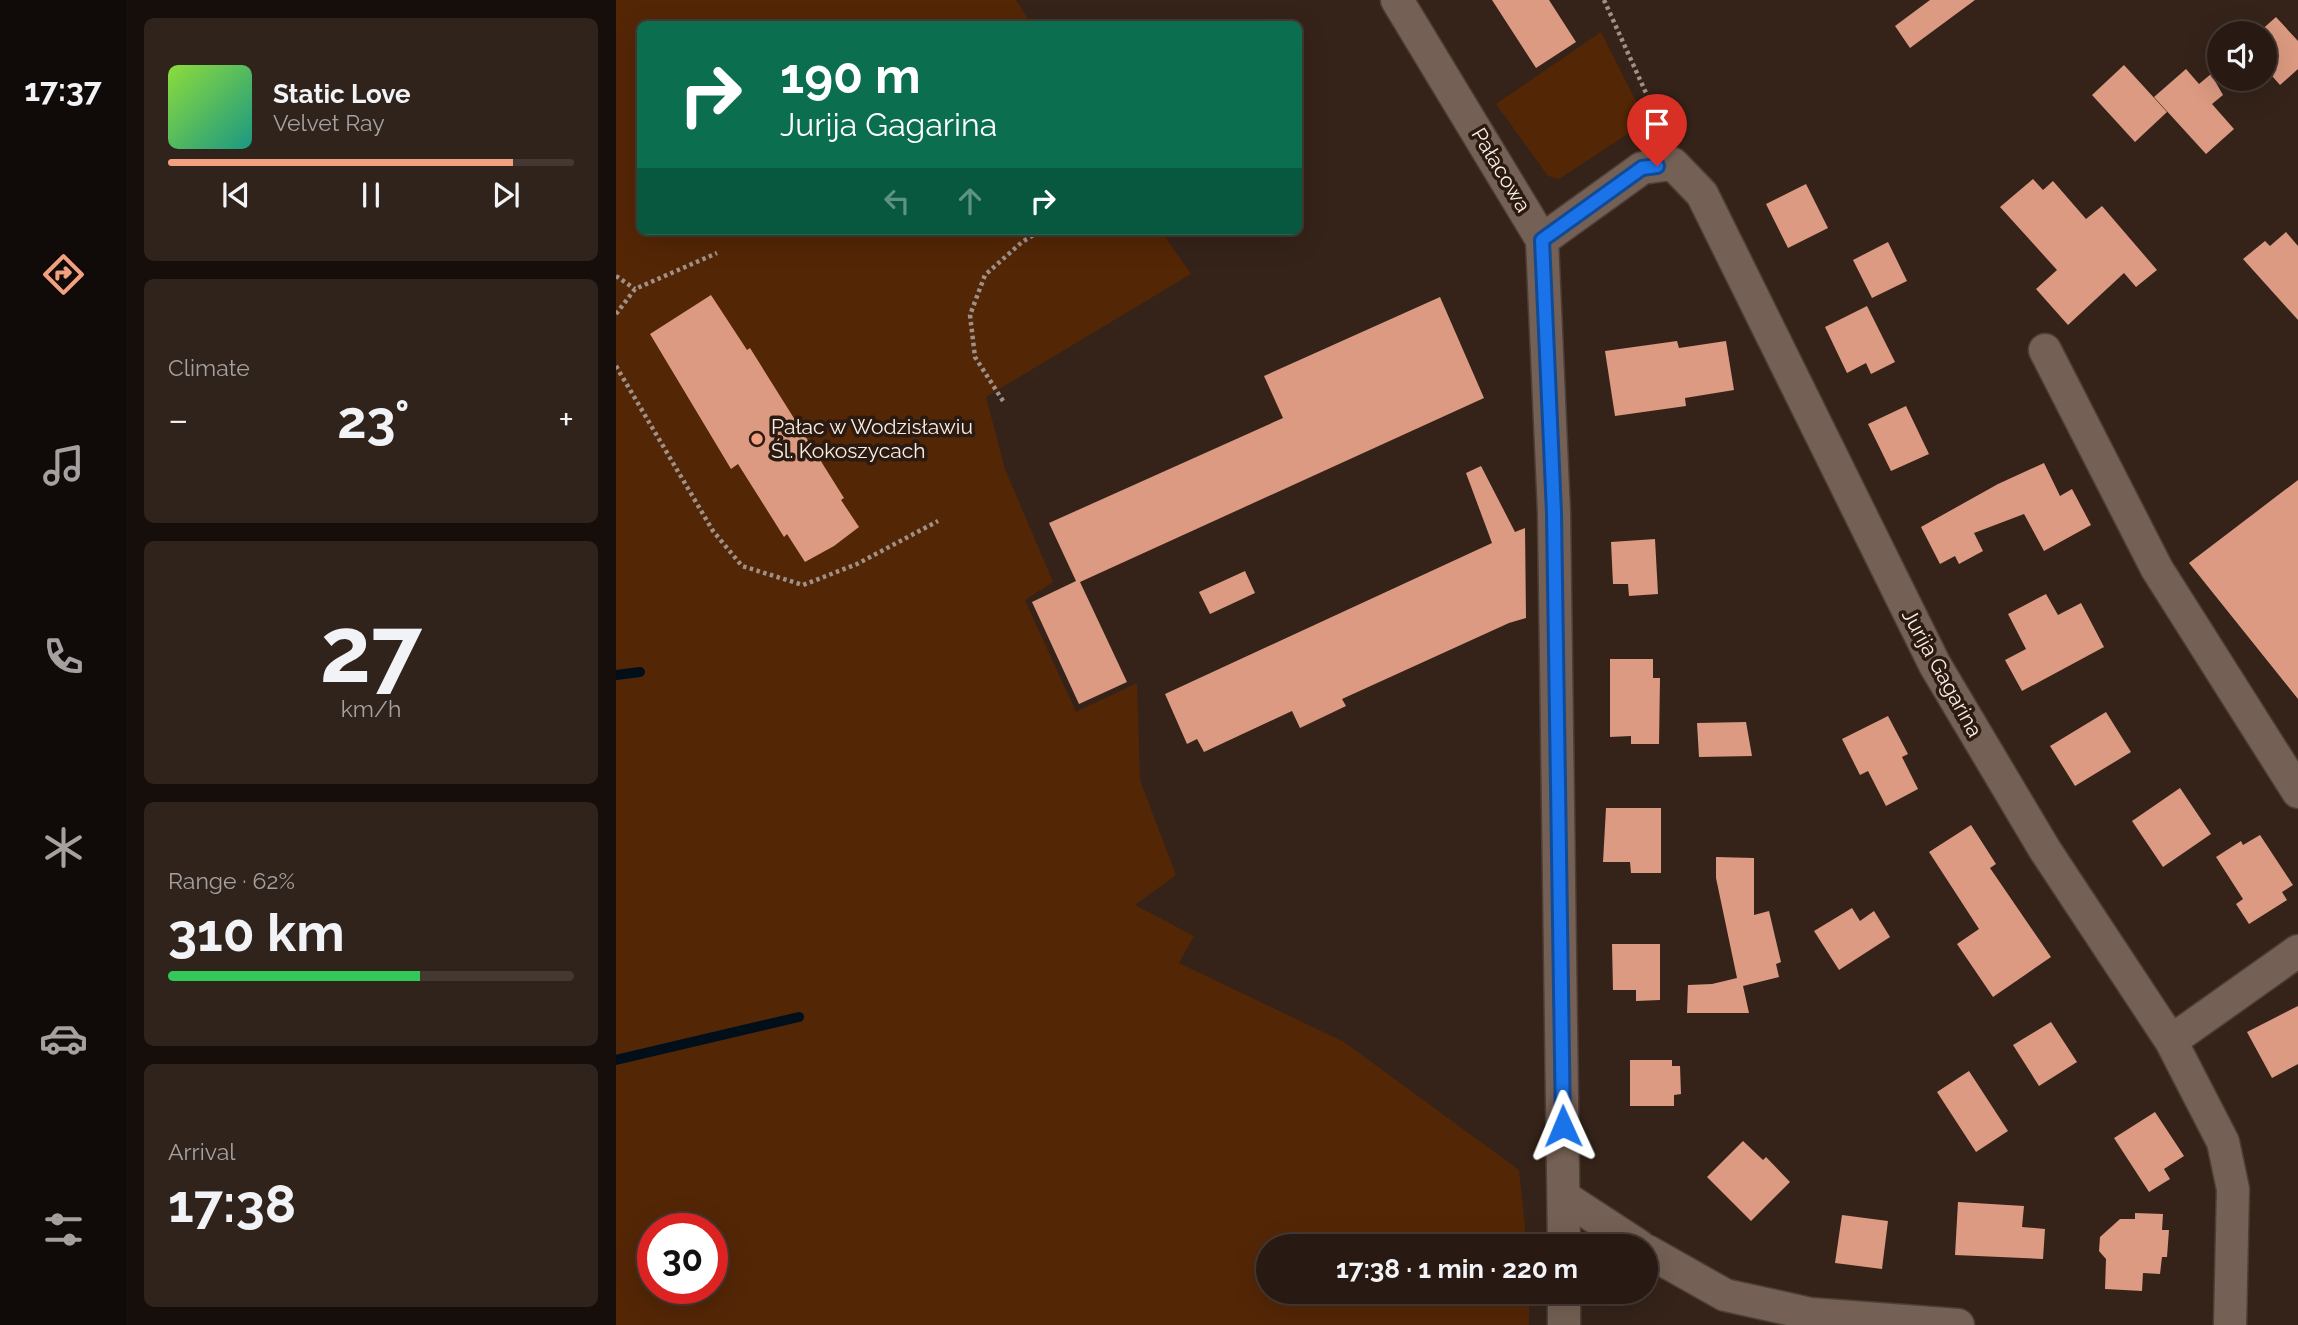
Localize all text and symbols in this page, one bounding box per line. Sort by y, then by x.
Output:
map controls [2207,21,2277,91]
button: sound [2207,21,2277,91]
text: 190 m [780,47,921,104]
icon: right [665,49,756,140]
text: 17:37 [24,71,102,108]
text: Static Love [273,79,411,109]
pin [1627,94,1687,166]
icon: arrive [1638,105,1676,143]
text: Jurija Gagarina [780,106,997,143]
text: Velvet Ray [273,109,385,136]
street label: Pałacowa [1467,123,1536,216]
icon: previous [217,176,255,214]
icon: pause [352,176,390,214]
icon: next [487,176,525,214]
icon: left [878,182,916,220]
icon: ahead [951,182,989,220]
icon: right [1024,182,1062,220]
icon: directions [39,250,88,299]
text: Climate [168,354,250,381]
text: 23° [337,389,410,450]
text: − [168,397,188,442]
text: + [558,397,574,442]
place label: Pałac w Wodzisławiu Śl. Kokoszycach [771,414,973,463]
marker: Pałac w Wodzisławiu Śl. Kokoszycach [749,431,765,447]
icon: music [39,441,88,490]
text: 27 [320,596,422,703]
street label: Jurija Gagarina [1897,604,1988,741]
icon: phone [39,632,88,681]
text: km/h [341,695,401,722]
icon: climate [39,823,88,872]
text: Range · 62% [168,867,295,894]
text: 310 km [168,902,345,963]
icon: car [39,1014,88,1063]
position arrow [1526,1089,1600,1163]
text: Arrival [168,1138,235,1165]
text: 17:38 [168,1173,296,1234]
icon: filters [39,1205,88,1254]
speed limit sign: 30 [637,1213,728,1304]
text: 17:38 · 1 min · 220 m [1336,1254,1578,1284]

